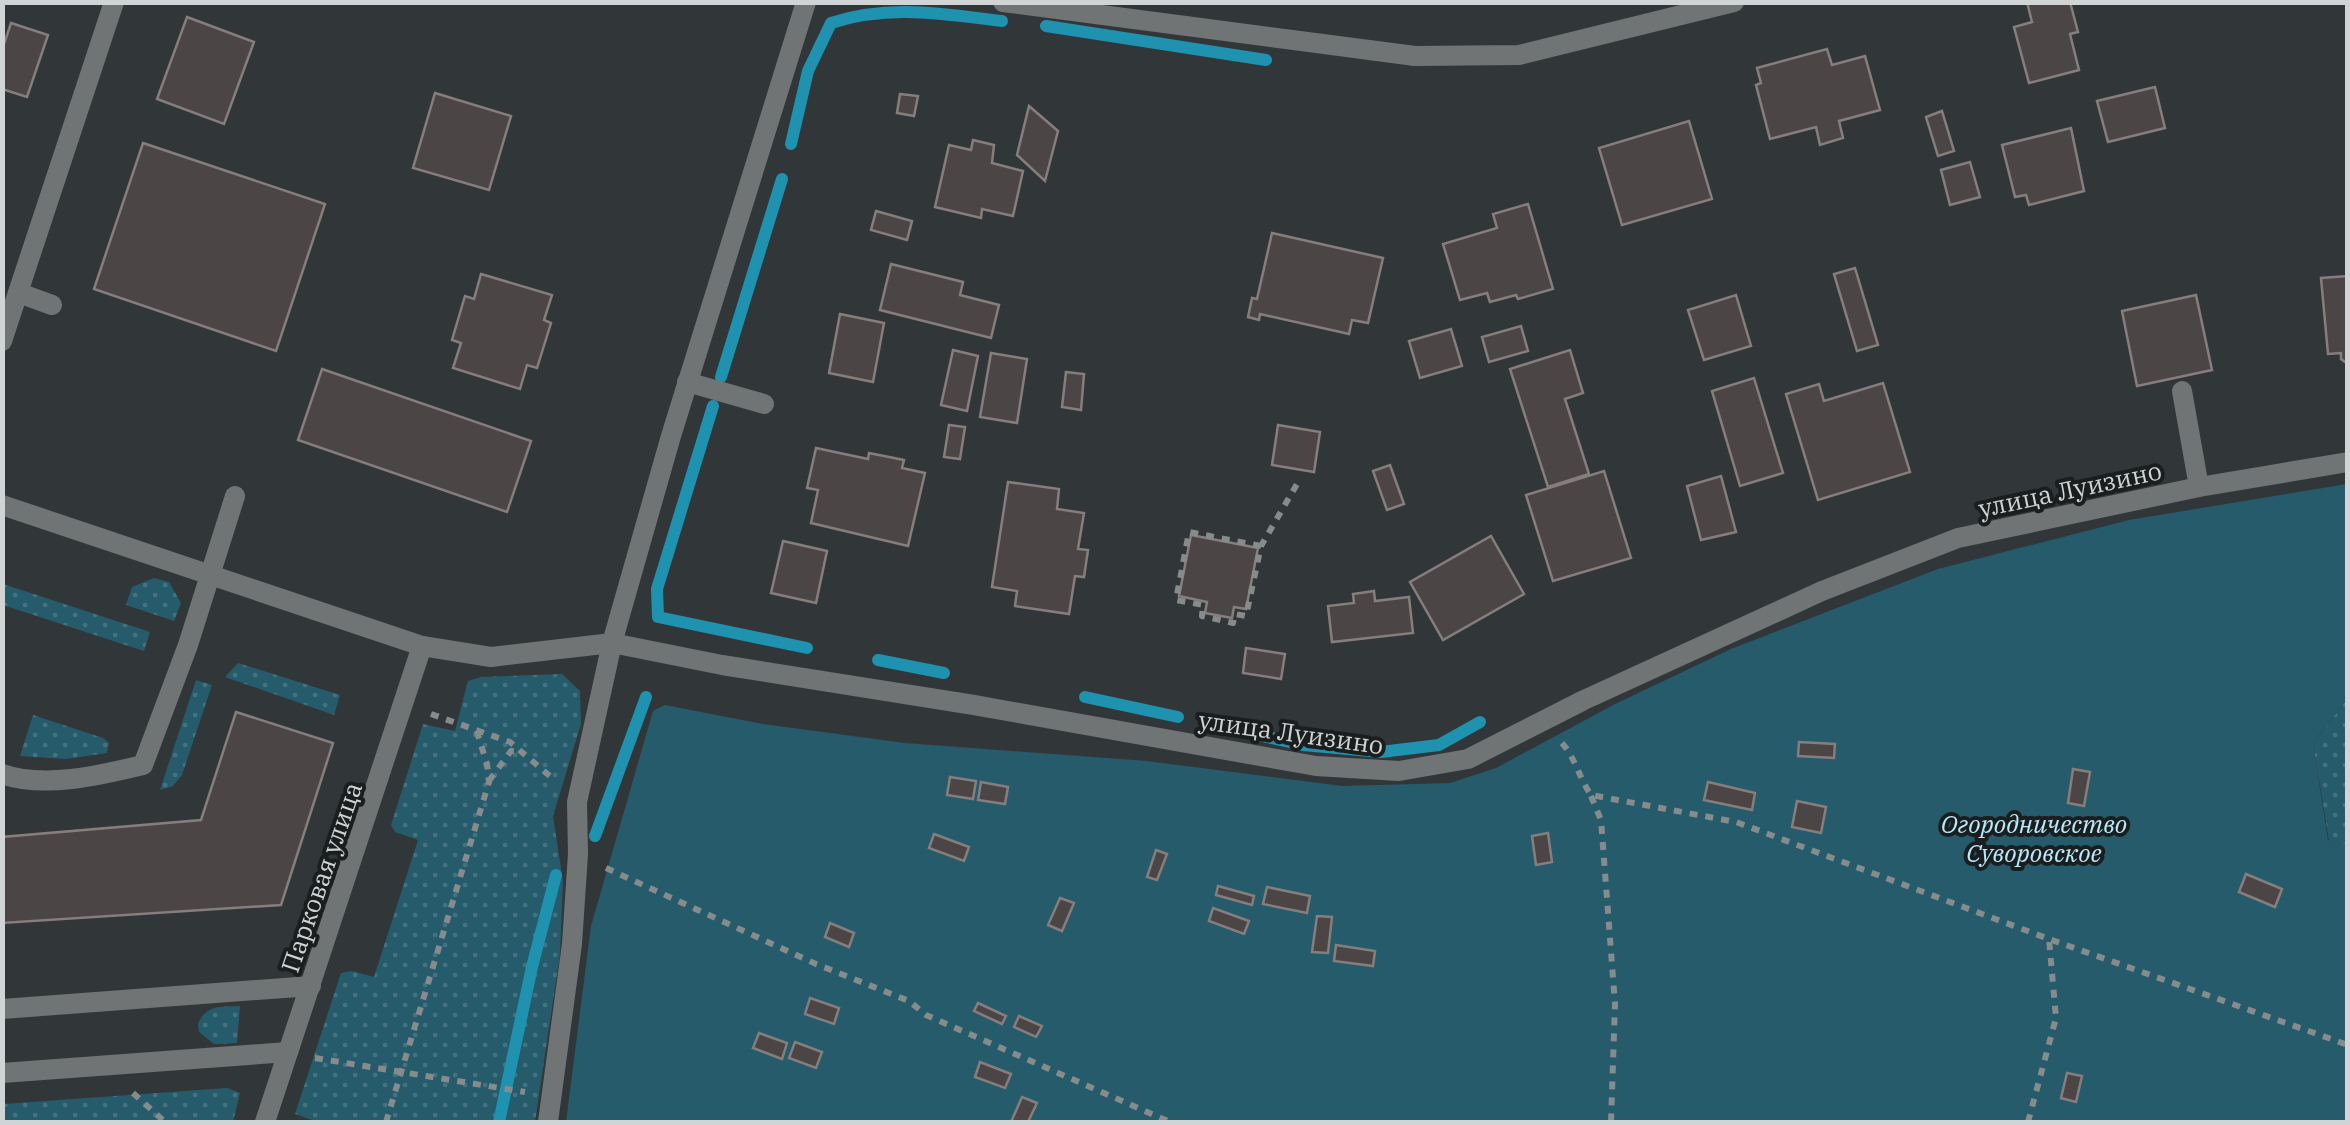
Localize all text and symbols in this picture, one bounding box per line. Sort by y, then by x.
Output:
street label: улица Луизино [1975,453,2165,525]
street label: улица Луизино [1196,703,1386,761]
street label: Парковая улица [273,778,369,976]
park label: Огородничество Суворовское [1941,807,2127,869]

